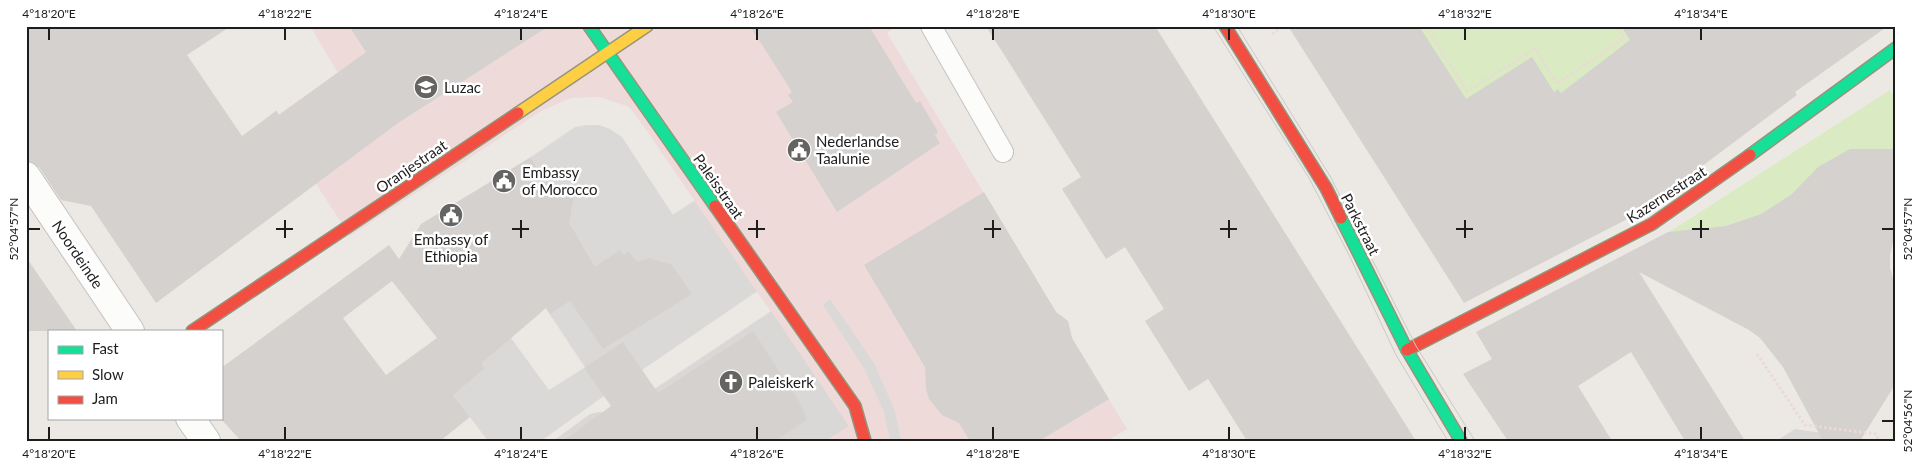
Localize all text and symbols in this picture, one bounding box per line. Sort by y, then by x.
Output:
text: 4°18'20"E [22,6,76,21]
text: 4°18'22"E [258,6,312,21]
text: 4°18'24"E [494,6,548,21]
text: 4°18'26"E [730,6,784,21]
text: 4°18'28"E [966,6,1020,21]
text: 4°18'30"E [1202,6,1256,21]
text: 4°18'32"E [1438,6,1492,21]
text: 4°18'34"E [1674,6,1728,21]
school or university icon: Luzac [413,74,439,100]
place label: Luzac [444,78,481,96]
place label: Nederlandse Taalunie [816,132,899,167]
street label: Oranjestraat [372,135,451,196]
public building icon: Nederlandse Taalunie [786,137,812,163]
street label: Paleisstraat [690,150,748,222]
street label: Kazernestraat [1623,161,1710,226]
place label: Embassy of Morocco [522,163,598,198]
public building icon: Embassy of Morocco [491,168,517,194]
street label: Parkstraat [1338,190,1384,258]
text: 52°04'57"N [6,198,21,260]
text: 52°04'57"N [1900,198,1915,260]
public building icon: Embassy of Ethiopia [438,202,464,228]
street label: Noordeinde [49,217,107,291]
place label: Embassy of Ethiopia [414,230,489,265]
legend [48,330,222,420]
text: Fast [92,339,119,357]
text: Slow [92,365,124,383]
church icon: Paleiskerk [718,369,744,395]
place label: Paleiskerk [748,373,814,391]
text: Jam [92,389,118,407]
text: 52°04'56"N [1900,390,1915,452]
text: 4°18'20"E [22,446,76,461]
text: 4°18'22"E [258,446,312,461]
text: 4°18'24"E [494,446,548,461]
text: 4°18'26"E [730,446,784,461]
text: 4°18'28"E [966,446,1020,461]
text: 4°18'30"E [1202,446,1256,461]
text: 4°18'32"E [1438,446,1492,461]
text: 4°18'34"E [1674,446,1728,461]

